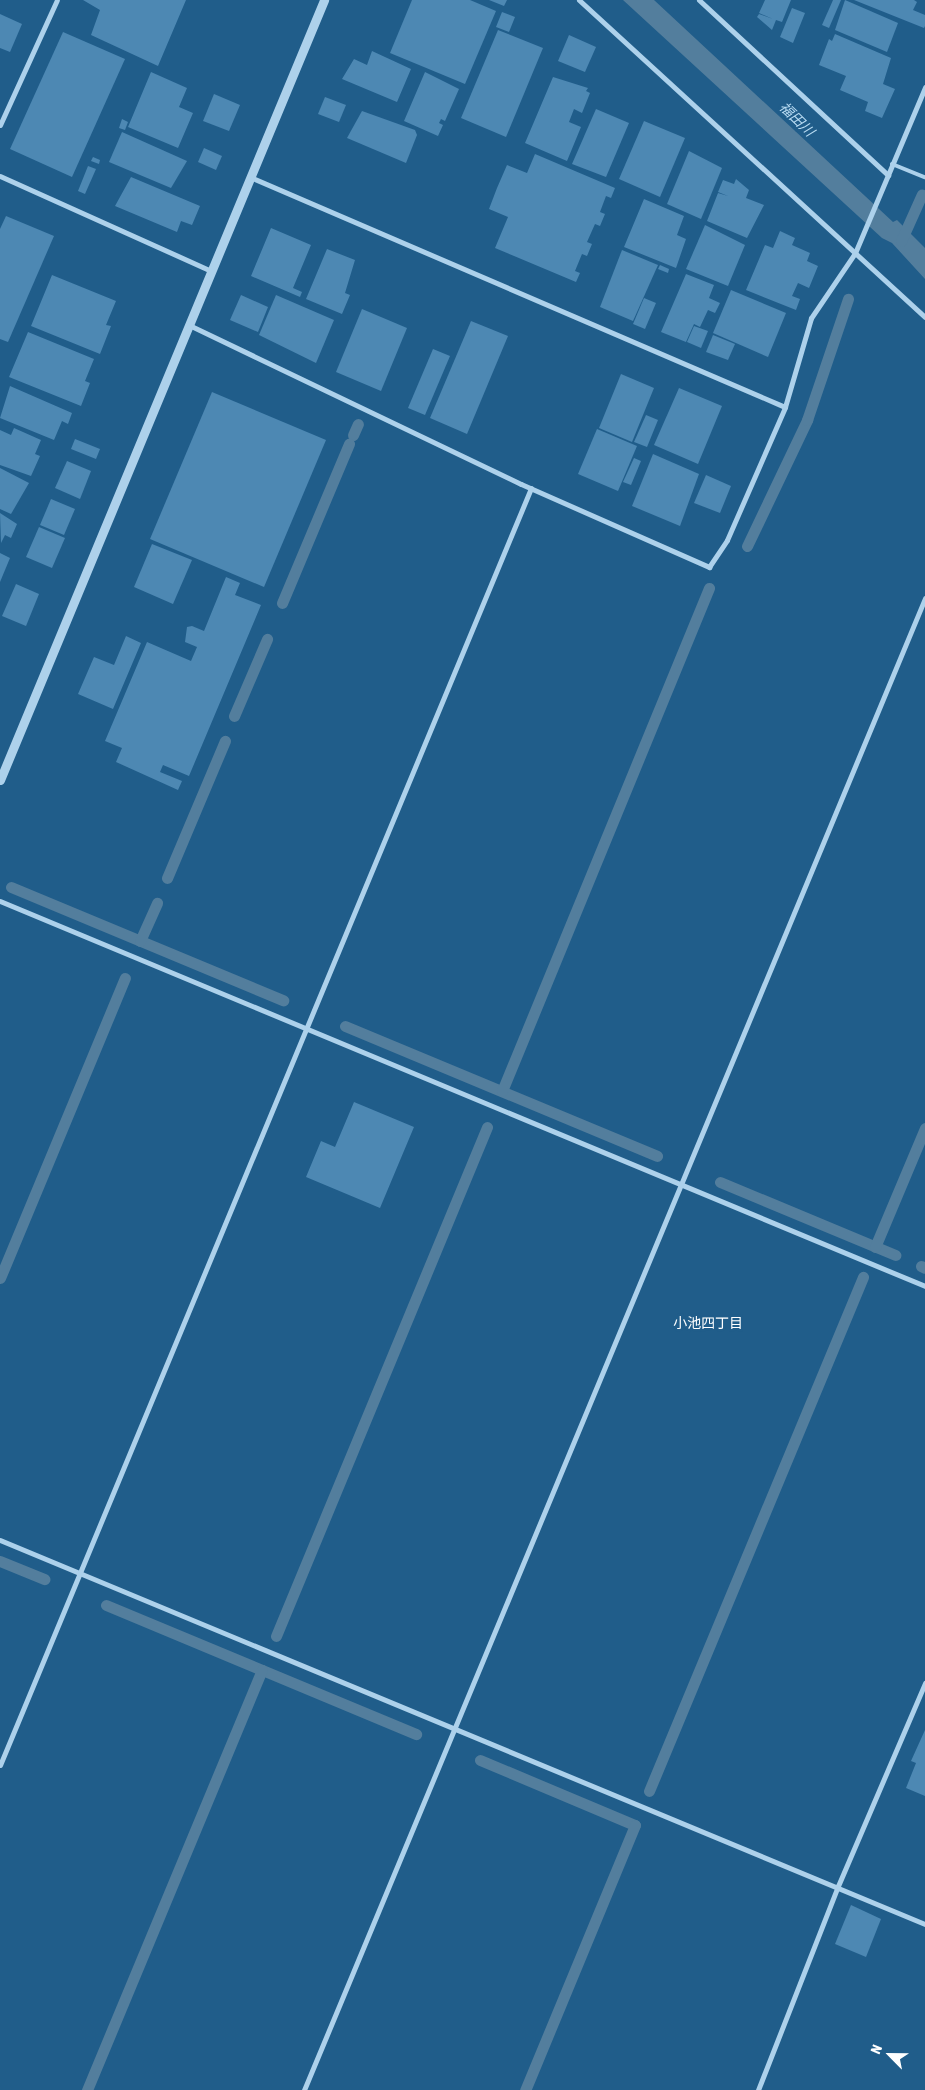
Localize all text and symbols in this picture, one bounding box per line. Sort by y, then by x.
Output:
water label: 福田川 [776,98,818,140]
district label: 小池四丁目 [673,1315,743,1331]
north arrow [865,2030,915,2080]
text: N [867,2042,885,2056]

